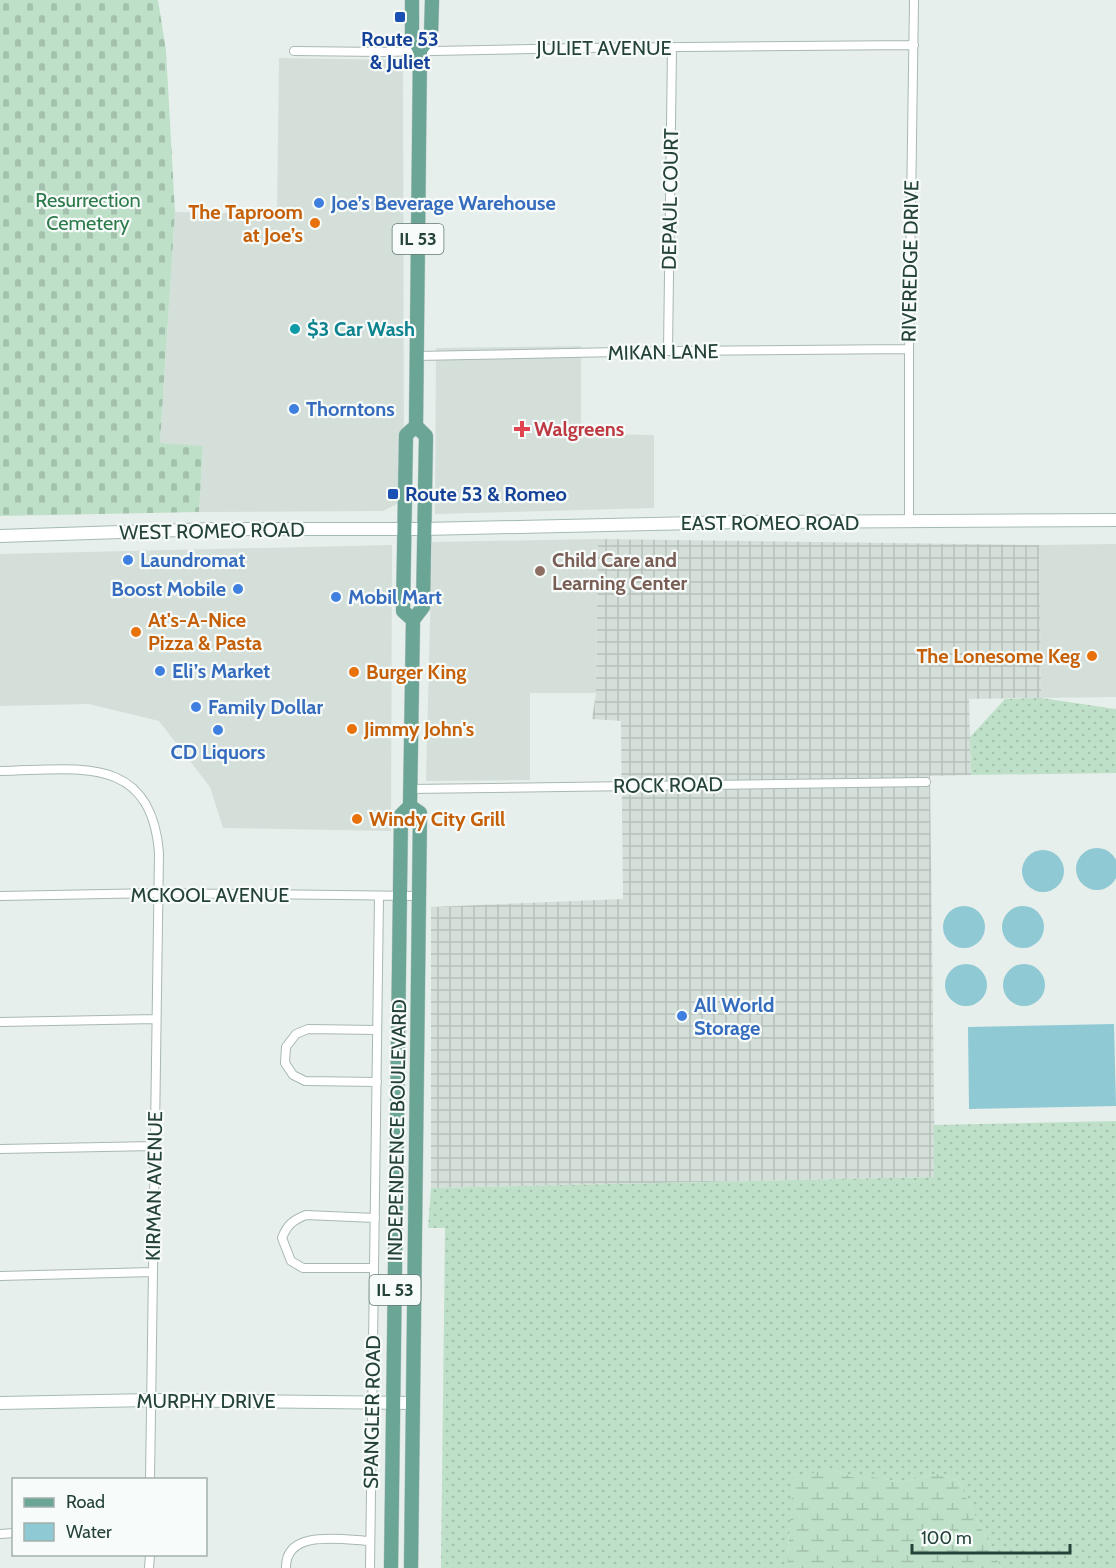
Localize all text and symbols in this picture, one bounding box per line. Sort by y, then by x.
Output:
marker: Route 53 & Juliet [393,10,407,24]
place label: Route 53 & Juliet [361,27,439,74]
street label: JULIET AVENUE [535,36,672,60]
street label: DEPAUL COURT [657,128,683,270]
street label: RIVEREDGE DRIVE [897,180,923,342]
park label: Resurrection Cemetery [35,188,141,235]
place label: Joe’s Beverage Warehouse [330,191,556,215]
marker: Joe’s Beverage Warehouse [312,196,326,210]
place label: The Taproom at Joe’s [188,200,303,247]
marker: The Taproom at Joe’s [308,216,322,230]
road number: IL 53 [392,224,444,254]
place label: $3 Car Wash [307,317,415,341]
marker: $3 Car Wash [288,322,302,336]
street label: MIKAN LANE [607,339,719,365]
place label: Thorntons [306,397,395,421]
marker: Thorntons [287,402,301,416]
place label: Walgreens [534,417,624,441]
marker: Walgreens [515,422,529,436]
place label: Route 53 & Romeo [405,482,567,506]
marker: Route 53 & Romeo [386,487,400,501]
street label: EAST ROMEO ROAD [681,511,859,535]
street label: WEST ROMEO ROAD [119,517,305,545]
place label: Laundromat [140,548,245,572]
place label: Child Care and Learning Center [552,548,688,595]
marker: Laundromat [121,553,135,567]
marker: Child Care and Learning Center [533,564,547,578]
place label: Boost Mobile [111,577,226,601]
marker: Boost Mobile [231,582,245,596]
place label: Mobil Mart [348,585,442,609]
marker: Mobil Mart [329,590,343,604]
place label: At's-A-Nice Pizza & Pasta [148,608,262,655]
marker: At's-A-Nice Pizza & Pasta [129,625,143,639]
place label: The Lonesome Keg [916,644,1080,668]
marker: The Lonesome Keg [1085,649,1099,663]
place label: Eli’s Market [172,659,270,683]
place label: Burger King [366,660,466,684]
marker: Eli’s Market [153,664,167,678]
marker: Burger King [347,665,361,679]
place label: Family Dollar [208,695,323,719]
marker: Family Dollar [189,700,203,714]
place label: Jimmy John's [363,717,474,741]
marker: Jimmy John's [345,722,359,736]
marker: CD Liquors [211,723,225,737]
place label: CD Liquors [171,740,265,764]
street label: ROCK ROAD [613,772,723,798]
place label: Windy City Grill [369,807,505,831]
marker: Windy City Grill [350,812,364,826]
street label: MCKOOL AVENUE [131,883,289,907]
place label: All World Storage [694,993,774,1040]
street label: INDEPENDENCE BOULEVARD [383,999,411,1261]
marker: All World Storage [675,1009,689,1023]
street label: KIRMAN AVENUE [141,1111,167,1261]
road number: IL 53 [370,1275,420,1305]
street label: SPANGLER ROAD [359,1335,385,1489]
street label: MURPHY DRIVE [137,1389,276,1413]
legend [12,1478,207,1556]
text: Road [66,1491,105,1513]
scale bar [912,1517,1070,1555]
text: Water [66,1521,112,1543]
text: 100 m [921,1527,972,1549]

